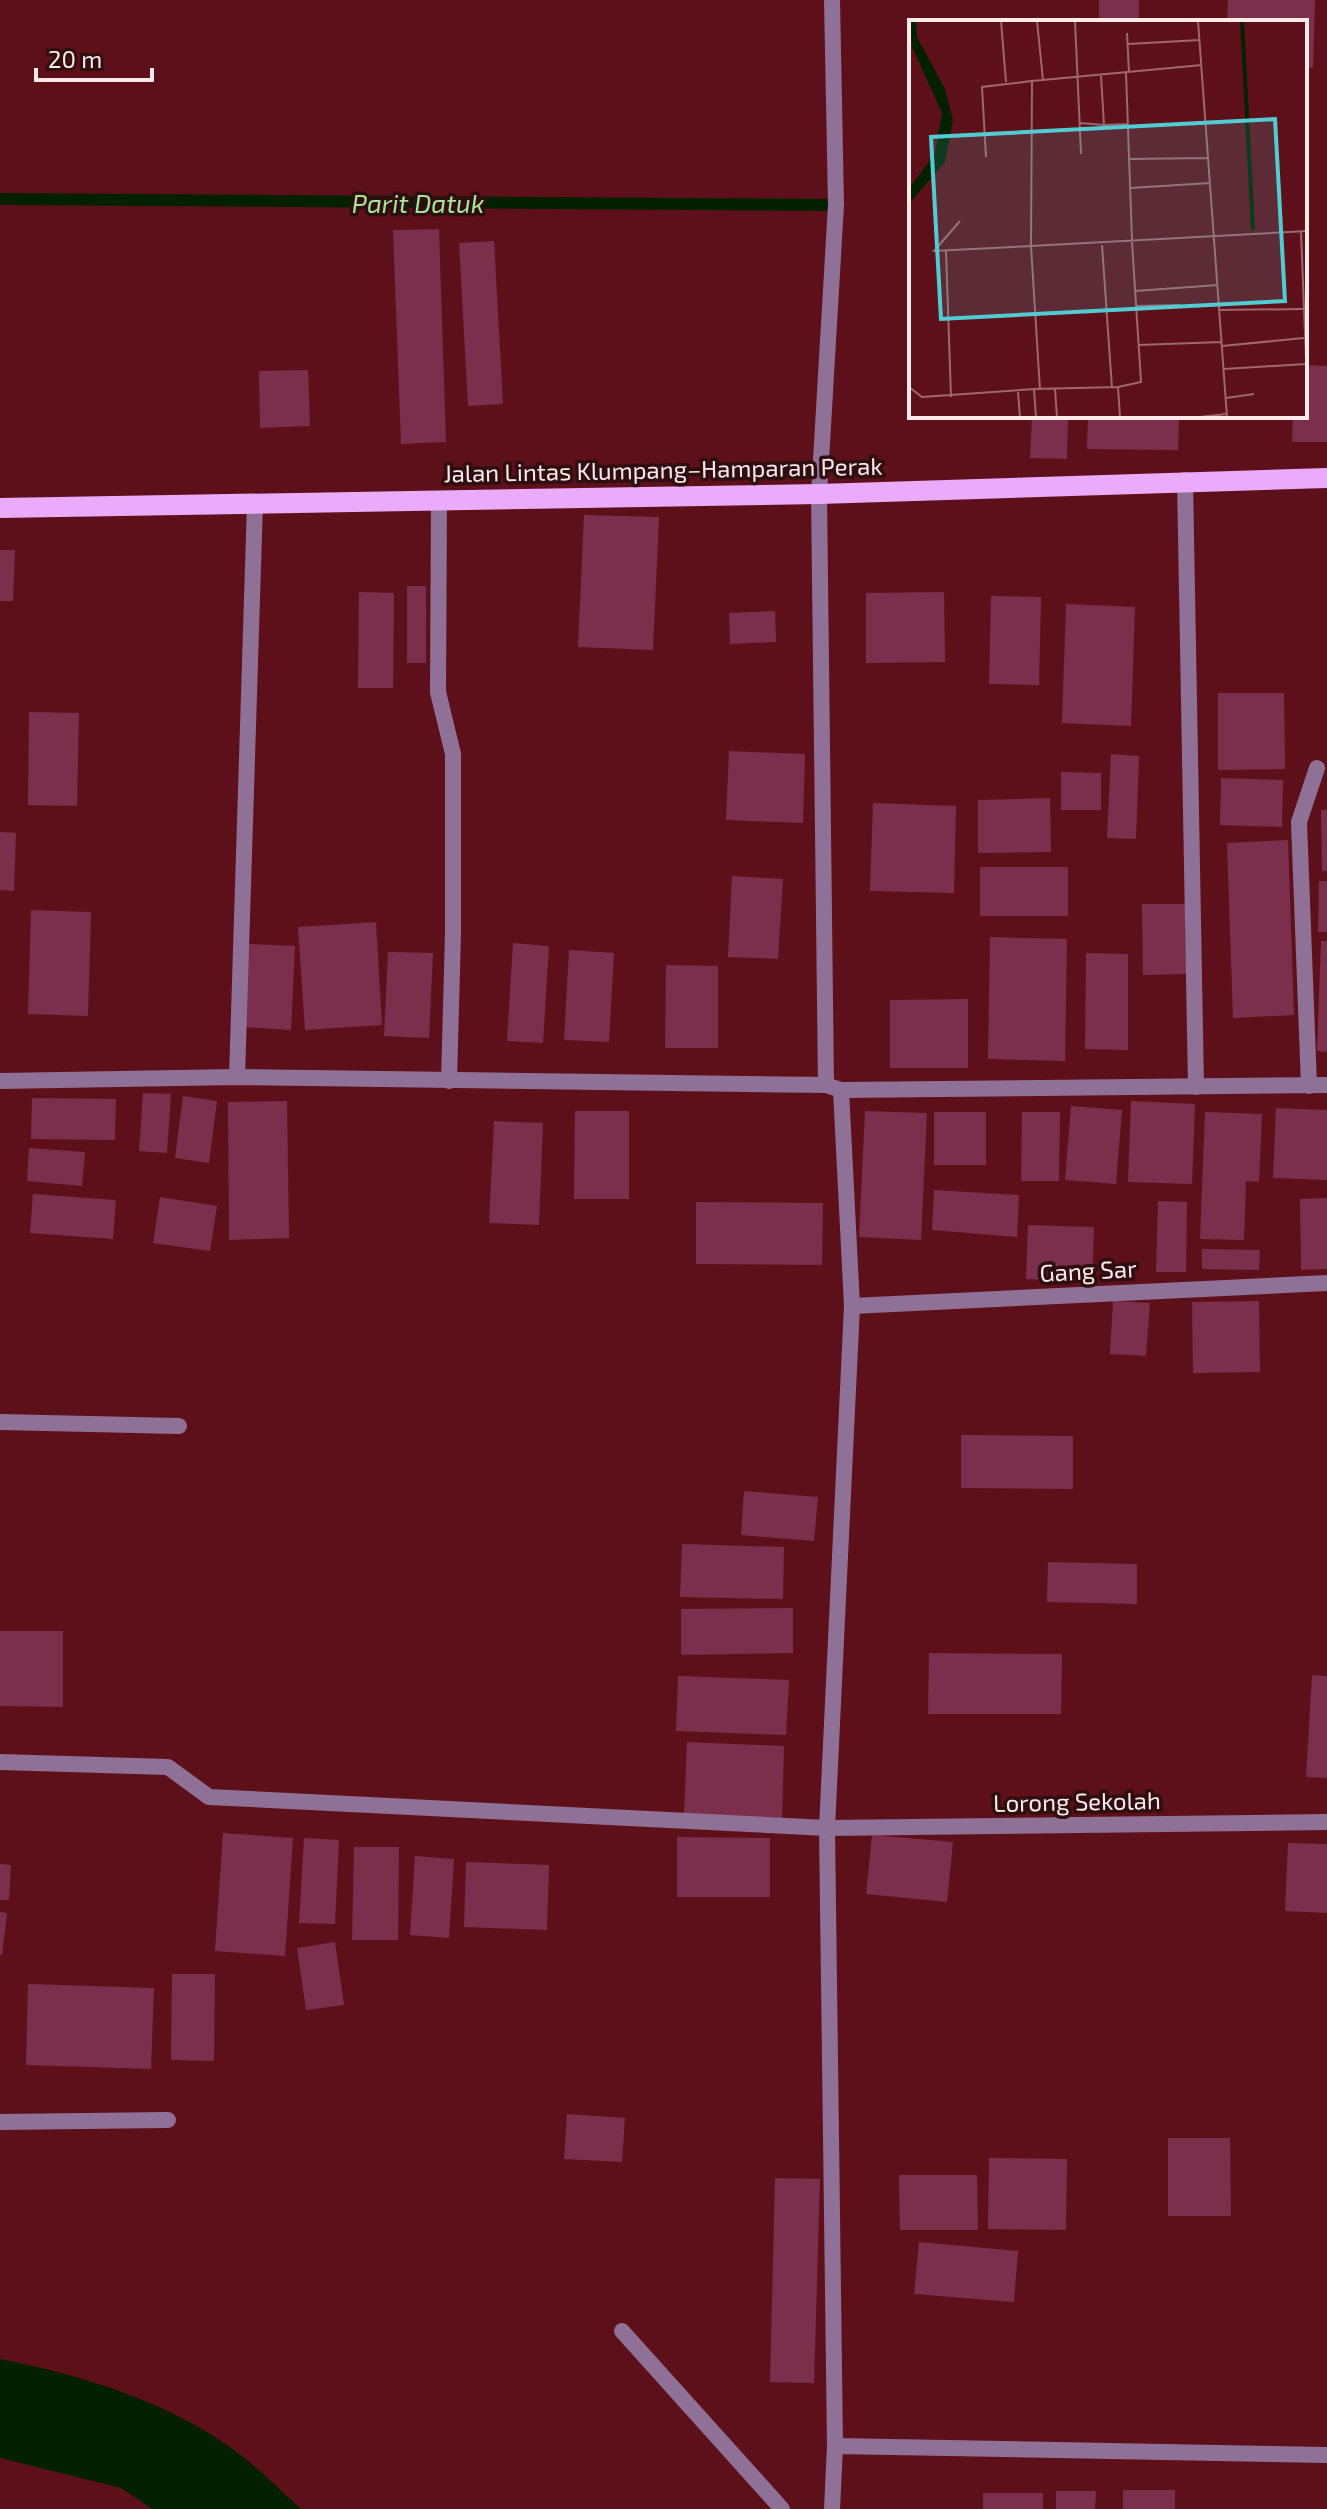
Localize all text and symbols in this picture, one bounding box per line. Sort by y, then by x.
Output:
inset map [909,20,1307,418]
scale bar [36,32,152,82]
text: 20 m [48,44,102,73]
water label: Parit Datuk [352,187,484,218]
street label: Jalan Lintas Klumpang–Hamparan Perak [443,451,883,487]
street label: Gang Sar [1039,1253,1138,1287]
street label: Lorong Sekolah [993,1785,1161,1817]

